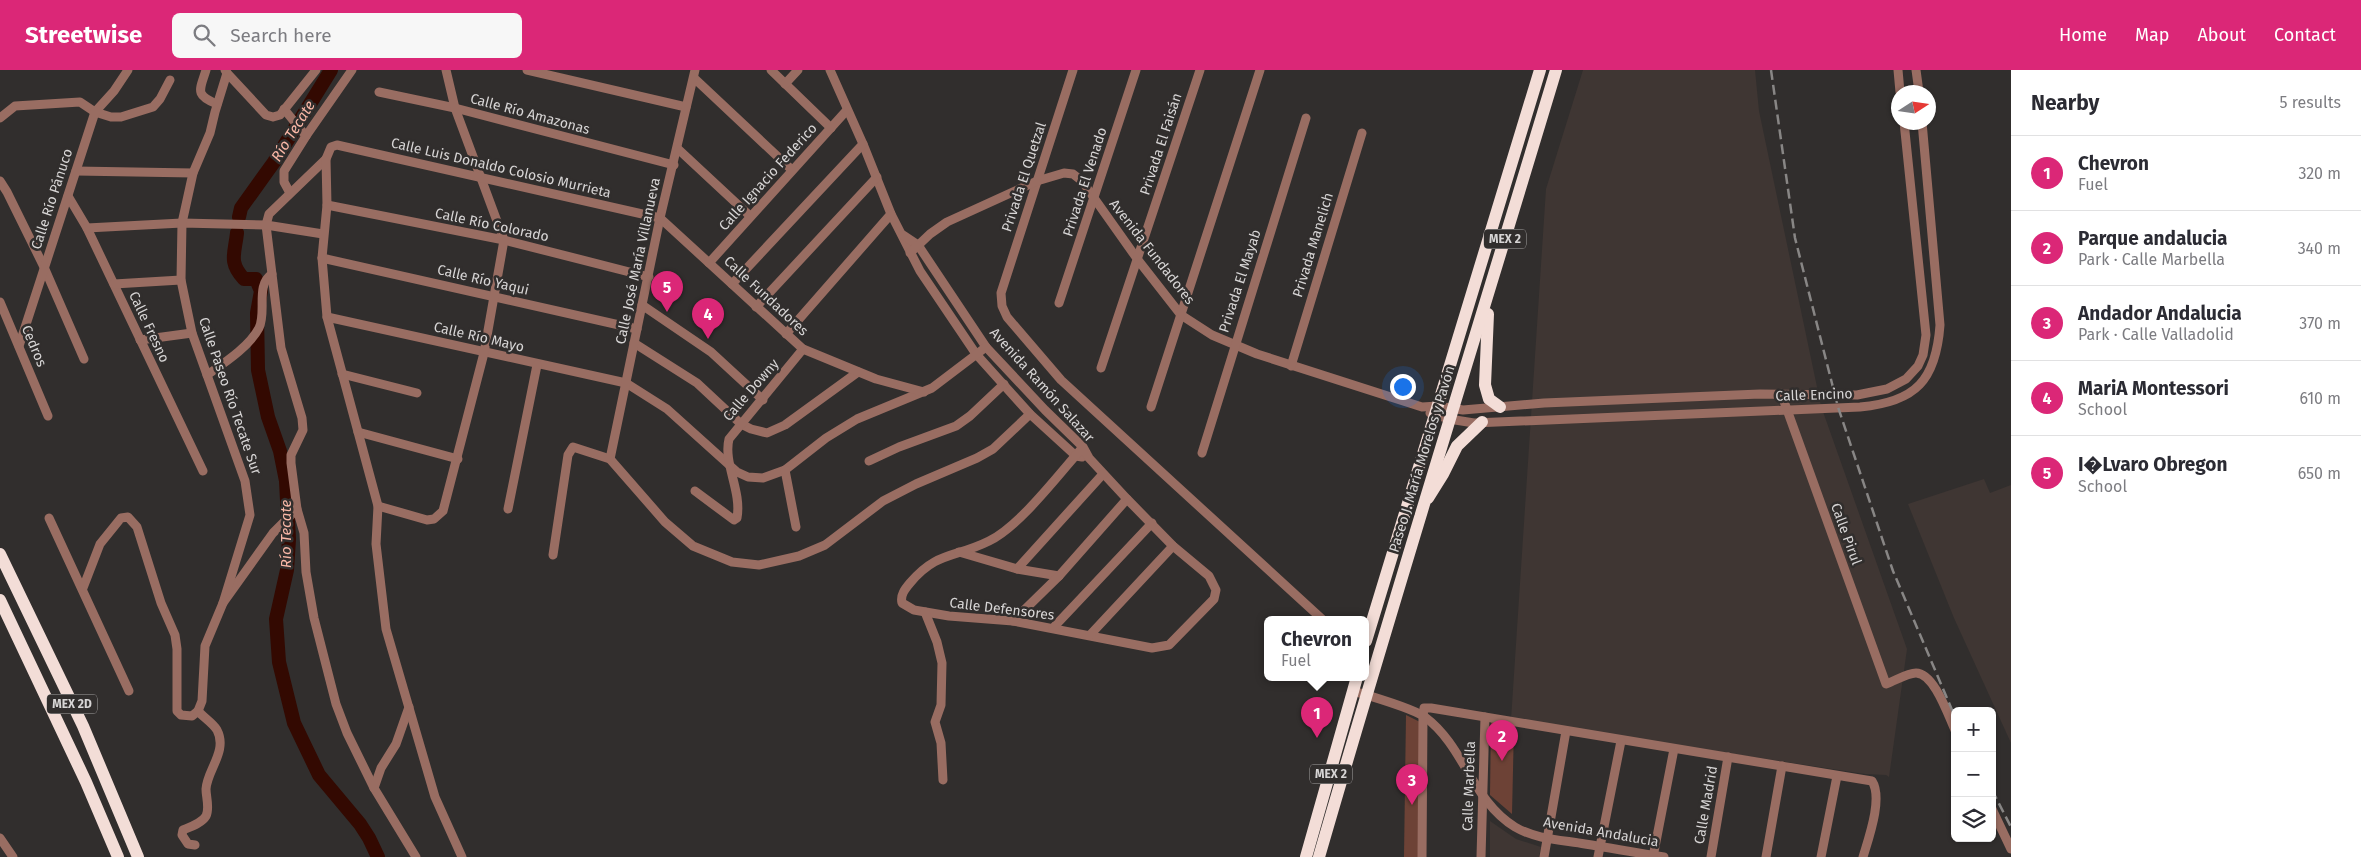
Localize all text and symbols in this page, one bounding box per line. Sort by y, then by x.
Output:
search box [172,13,522,58]
text: Streetwise [25,21,142,49]
icon: search [190,21,218,49]
text: Search here [230,24,332,47]
text: Home [2059,24,2107,46]
text: Map [2135,24,2169,46]
text: About [2197,24,2246,46]
text: Contact [2274,24,2336,46]
north arrow [1891,85,1936,130]
street label: Calle Río Amazonas [468,90,592,138]
text: Nearby [2031,90,2099,116]
street label: Privada El Faisán [1137,91,1185,197]
text: 5 results [2280,93,2341,112]
water label: Río Tecate [267,97,319,165]
street label: Calle Ignacio Federico [715,120,821,234]
street label: Privada El Quetzal [998,120,1050,234]
street label: Privada El Venado [1059,125,1111,239]
street label: Calle Luis Donaldo Colosio Murrieta [389,134,613,202]
street label: Calle Río Pánuco [28,147,76,251]
text: Chevron [2078,152,2149,175]
text: 1 [2043,164,2051,183]
text: 320 m [2298,164,2341,183]
text: Fuel [2078,175,2108,194]
street label: Calle José María Villanueva [612,176,664,346]
street label: Privada Manelich [1289,191,1337,299]
street label: Avenida Fundadores [1106,196,1199,308]
street label: Calle Río Colorado [434,205,550,245]
street label: Privada El Mayab [1215,227,1265,335]
text: Parque andalucia [2078,227,2228,250]
road number: MEX 2 [1484,230,1526,248]
text: 2 [2043,239,2051,258]
text: 340 m [2298,239,2341,258]
text: Park · Calle Marbella [2078,250,2225,269]
street label: Calle Fundadores [720,253,812,340]
street label: Calle Río Yaqui [435,261,531,299]
pin: 5 [651,271,683,312]
street label: Calle Fresno [125,289,173,365]
pin: 4 [692,298,724,339]
text: Andador Andalucia [2078,302,2242,325]
text: 3 [2043,314,2051,333]
text: 370 m [2299,314,2341,333]
street label: Calle Paseo Río Tecate Sur [195,315,265,478]
street label: Calle Río Mayo [432,318,526,356]
street label: Cedros [18,323,50,370]
street label: Avenida Ramón Salazar [986,324,1098,446]
text: Park · Calle Valladolid [2078,325,2234,344]
street label: Calle Downy [719,355,783,425]
street label: Paseo J. María Morelos y Pavón [1385,364,1459,554]
your location [1390,374,1416,400]
text: MariA Montessori [2078,377,2229,400]
street label: Calle Encino [1775,385,1853,405]
text: 4 [2042,389,2052,408]
text: 610 m [2299,389,2341,408]
text: School [2078,400,2127,419]
text: I�Lvaro Obregon [2078,453,2227,476]
text: 5 [2043,464,2051,483]
text: 650 m [2298,464,2341,483]
text: School [2078,477,2127,496]
water label: Río Tecate [277,500,295,568]
street label: Calle Pirul [1827,501,1865,567]
street label: Calle Defensores [949,594,1056,624]
popup [1264,616,1369,681]
text: Chevron [1281,628,1352,651]
text: Fuel [1281,651,1311,670]
road number: MEX 2D [47,694,97,714]
pin: 1 [1301,697,1333,738]
map controls [1951,707,1996,842]
button: + [1951,707,1996,752]
pin: 2 [1486,720,1518,761]
street label: Calle Marbella [1459,741,1479,831]
button: − [1951,752,1996,797]
road number: MEX 2 [1310,764,1352,784]
pin: 3 [1396,764,1428,805]
street label: Calle Madrid [1691,764,1721,846]
button: layers [1951,797,1996,842]
street label: Avenida Andalucia [1542,813,1660,851]

